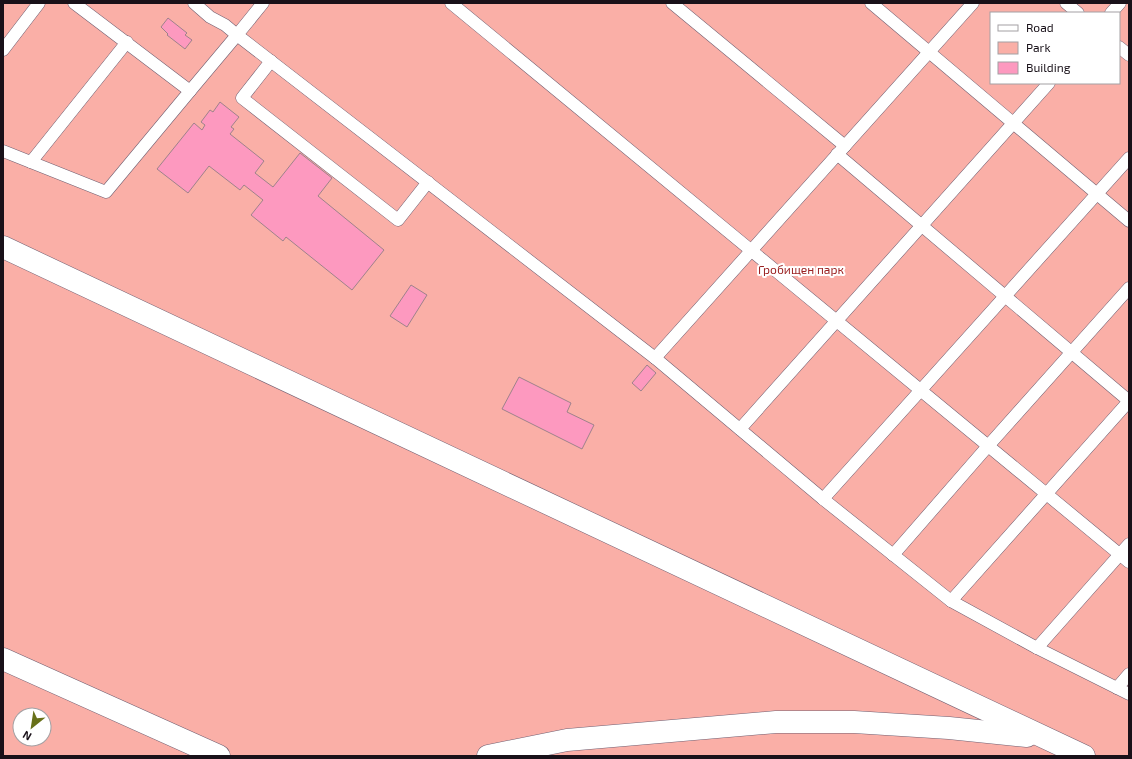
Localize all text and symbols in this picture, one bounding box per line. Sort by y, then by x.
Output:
legend [990,12,1120,84]
text: Road [1026,20,1054,34]
text: Park [1026,40,1051,54]
text: Building [1026,60,1071,74]
park label: Гробищен парк [758,262,844,276]
north arrow [12,707,52,747]
text: N [20,728,33,744]

